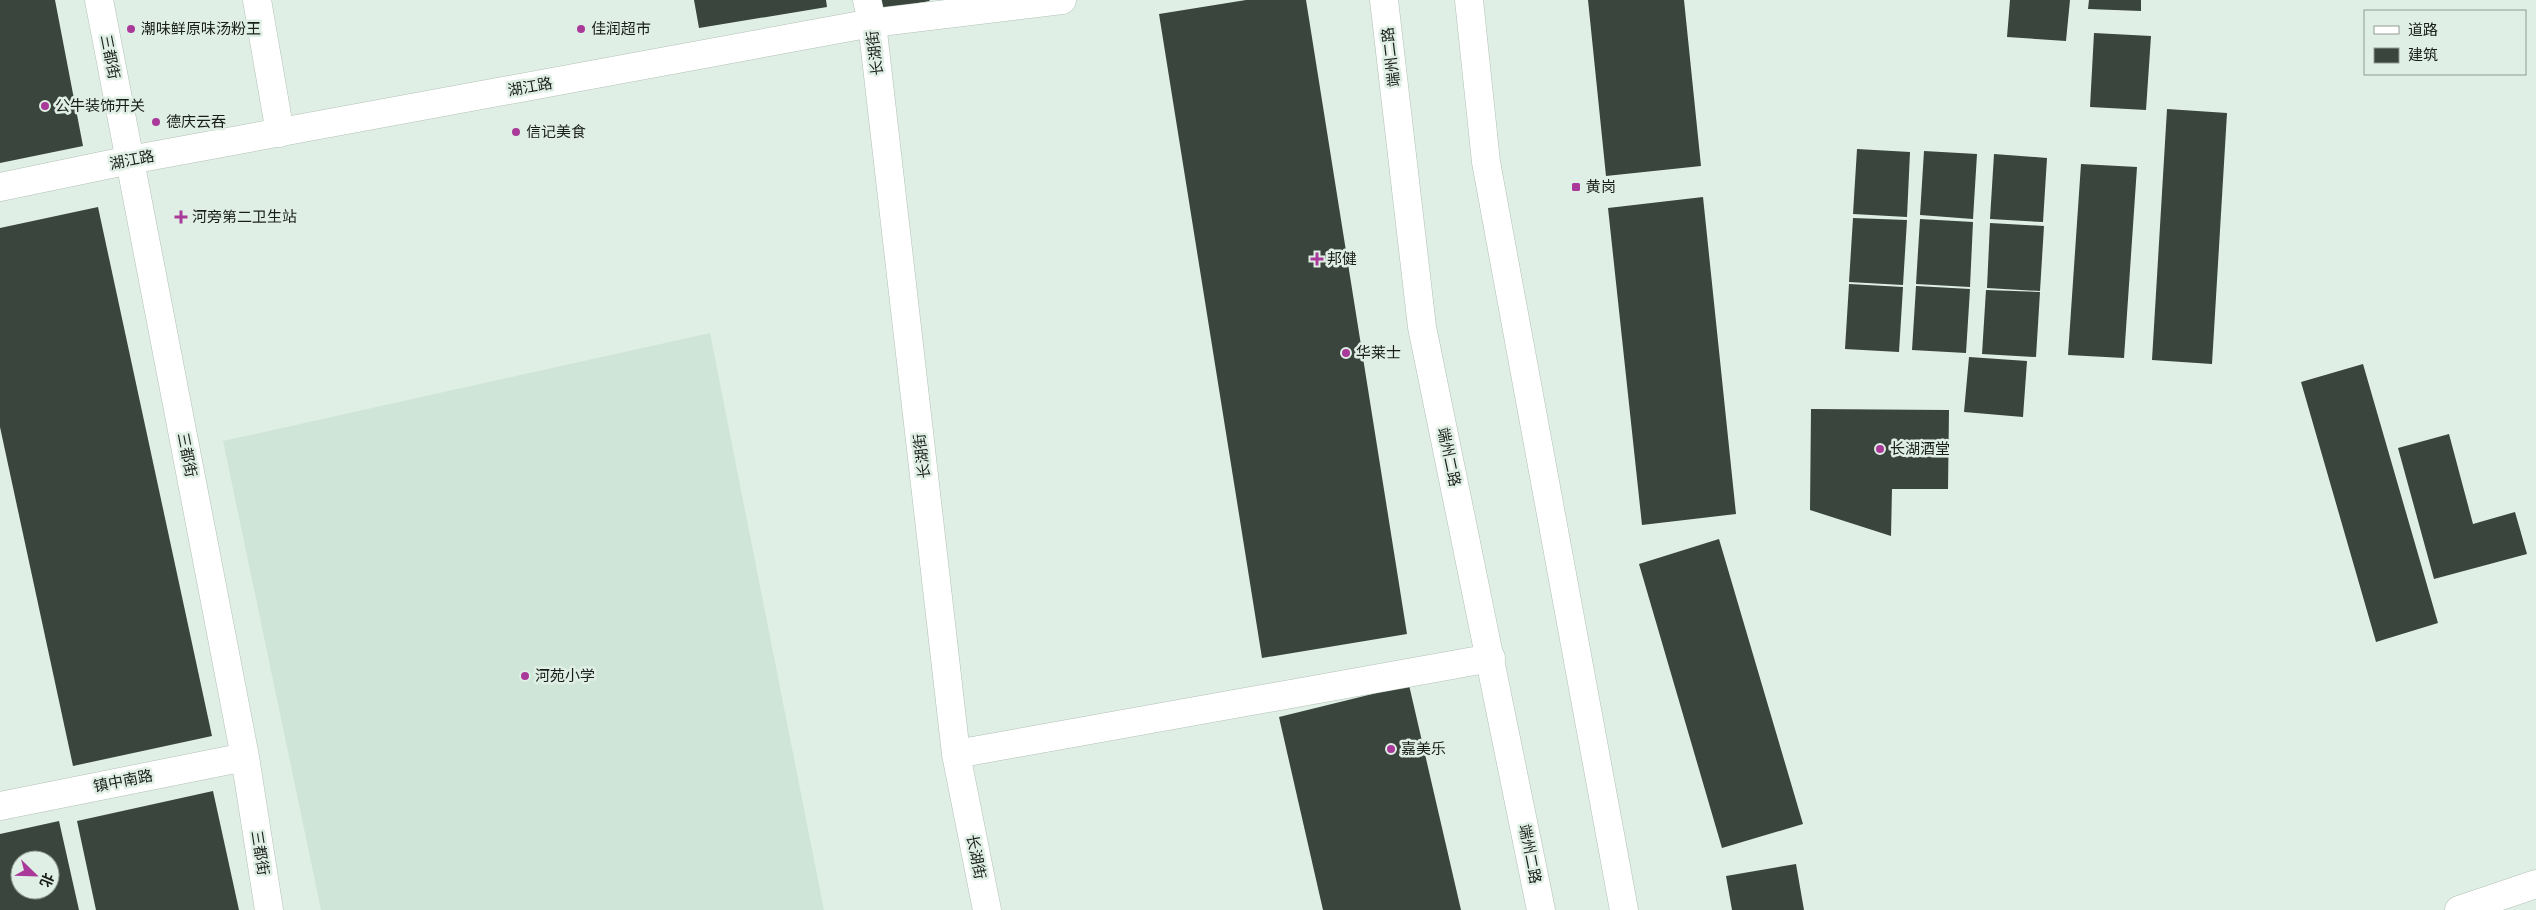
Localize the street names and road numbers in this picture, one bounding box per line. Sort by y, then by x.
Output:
street label: 端州二路 [1375,26,1406,88]
street label: 长湖街 [860,29,889,77]
street label: 三都街 [95,33,126,81]
street label: 湖江路 [506,71,554,102]
street label: 湖江路 [108,144,156,175]
street label: 端州二路 [1432,425,1467,489]
street label: 三都街 [172,431,203,479]
street label: 长湖街 [907,432,936,480]
street label: 镇中南路 [91,763,155,798]
street label: 端州二路 [1513,822,1548,886]
street label: 三都街 [246,829,275,877]
street label: 长湖街 [961,833,992,881]

